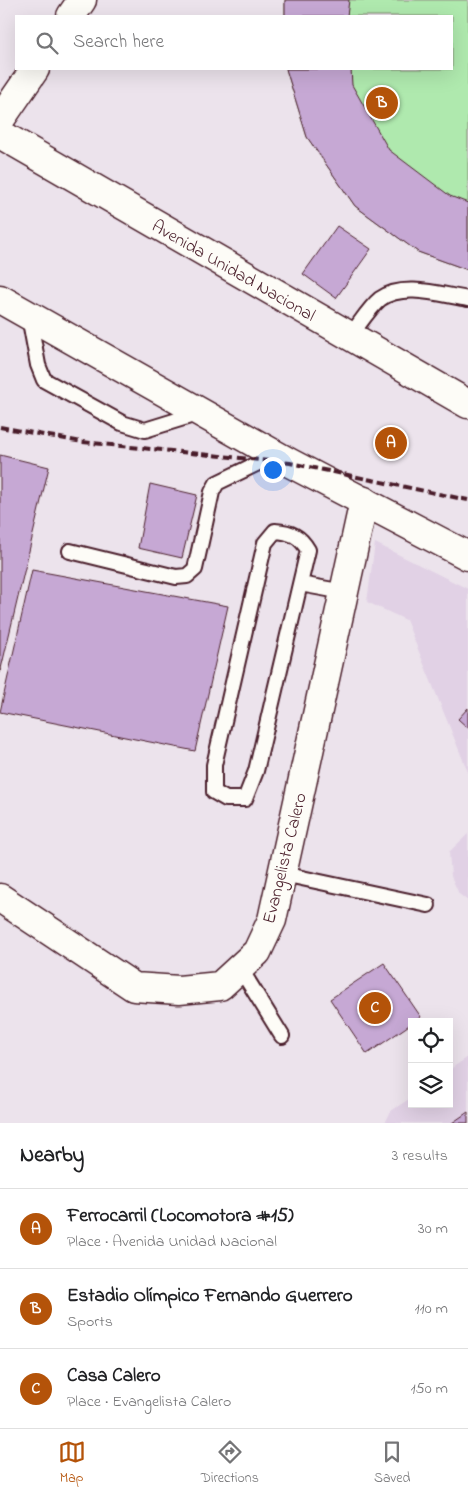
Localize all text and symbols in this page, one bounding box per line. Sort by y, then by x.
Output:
search box [15,15,453,70]
icon: search [33,29,61,57]
text: Search here [73,29,164,56]
pin: B [366,84,398,122]
street label: Avenida Unidad Nacional [146,214,320,329]
pin: A [375,424,407,462]
your location [260,457,286,483]
street label: Evangelista Calero [257,790,316,927]
pin: C [359,989,391,1027]
map controls [408,1018,453,1108]
button: locate [408,1018,453,1063]
button: layers [408,1063,453,1108]
text: Nearby [20,1141,84,1171]
text: 3 results [392,1144,448,1168]
text: Ferrocarril (Locomotora #15) [67,1203,293,1230]
text: A [31,1217,41,1241]
text: 30 m [418,1217,448,1241]
text: Place · Avenida Unidad Nacional [67,1230,277,1254]
text: Estadio Olímpico Fernando Guerrero [67,1283,353,1310]
text: B [31,1297,41,1321]
text: 110 m [414,1297,448,1321]
text: Sports [67,1310,113,1334]
text: Casa Calero [67,1363,161,1390]
text: C [32,1377,40,1401]
text: 150 m [410,1377,448,1401]
text: Place · Evangelista Calero [67,1390,231,1414]
tab: Map [58,1438,86,1489]
tab: Directions [201,1438,259,1489]
tab: Saved [374,1438,410,1489]

